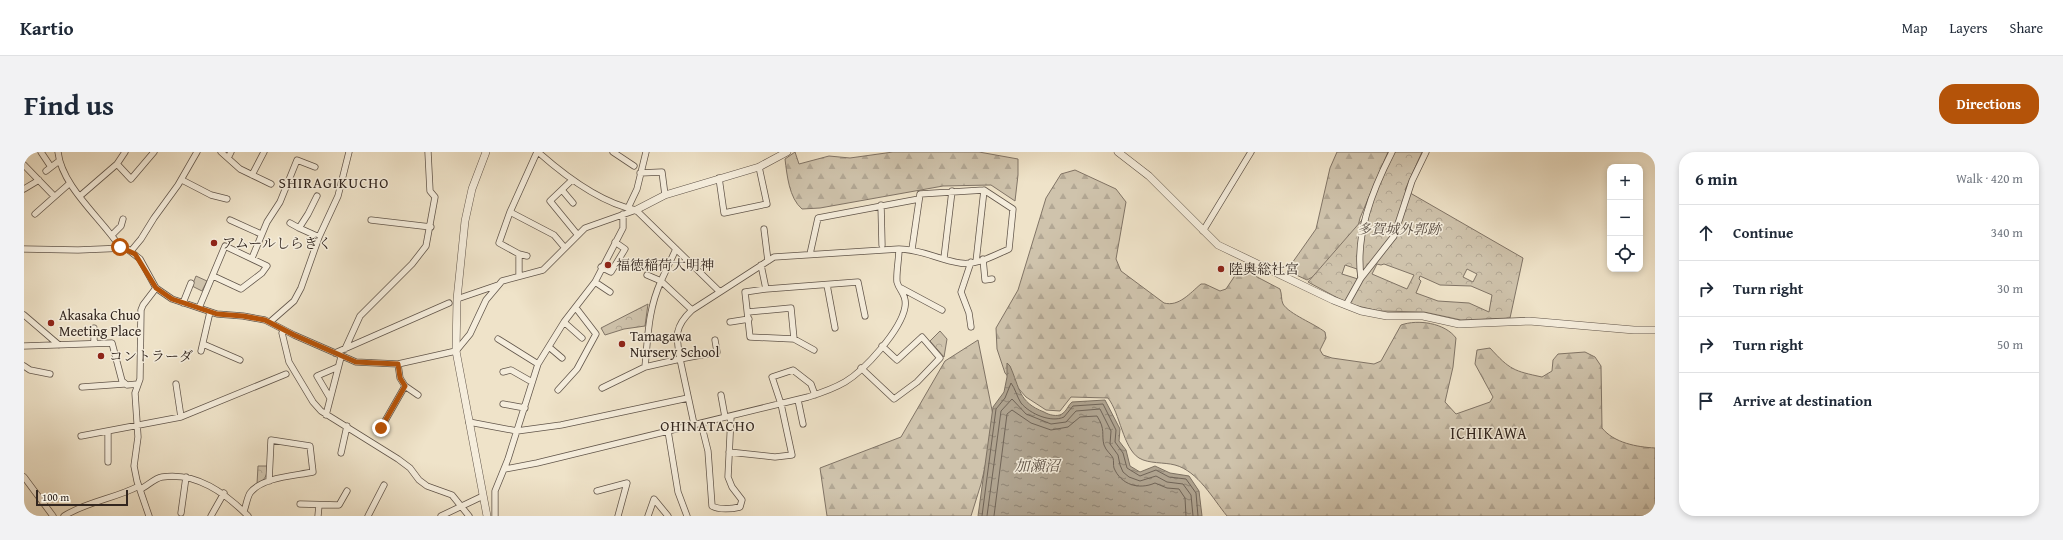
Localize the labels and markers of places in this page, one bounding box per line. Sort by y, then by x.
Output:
place label: アムールしらぎく [222,233,332,253]
marker: アムールしらぎく [209,238,219,248]
place label: 福徳稲荷大明神 [616,255,714,275]
place label: 陸奥総社宮 [1229,259,1299,279]
marker: 福徳稲荷大明神 [603,260,613,270]
marker: 陸奥総社宮 [1216,264,1226,274]
place label: Akasaka Chuo Meeting Place [59,305,142,341]
marker: Akasaka Chuo Meeting Place [46,318,56,328]
place label: Tamagawa Nursery School [630,326,719,362]
marker: Tamagawa Nursery School [617,339,627,349]
place label: コントラーダ [109,346,193,366]
marker: コントラーダ [96,351,106,361]

